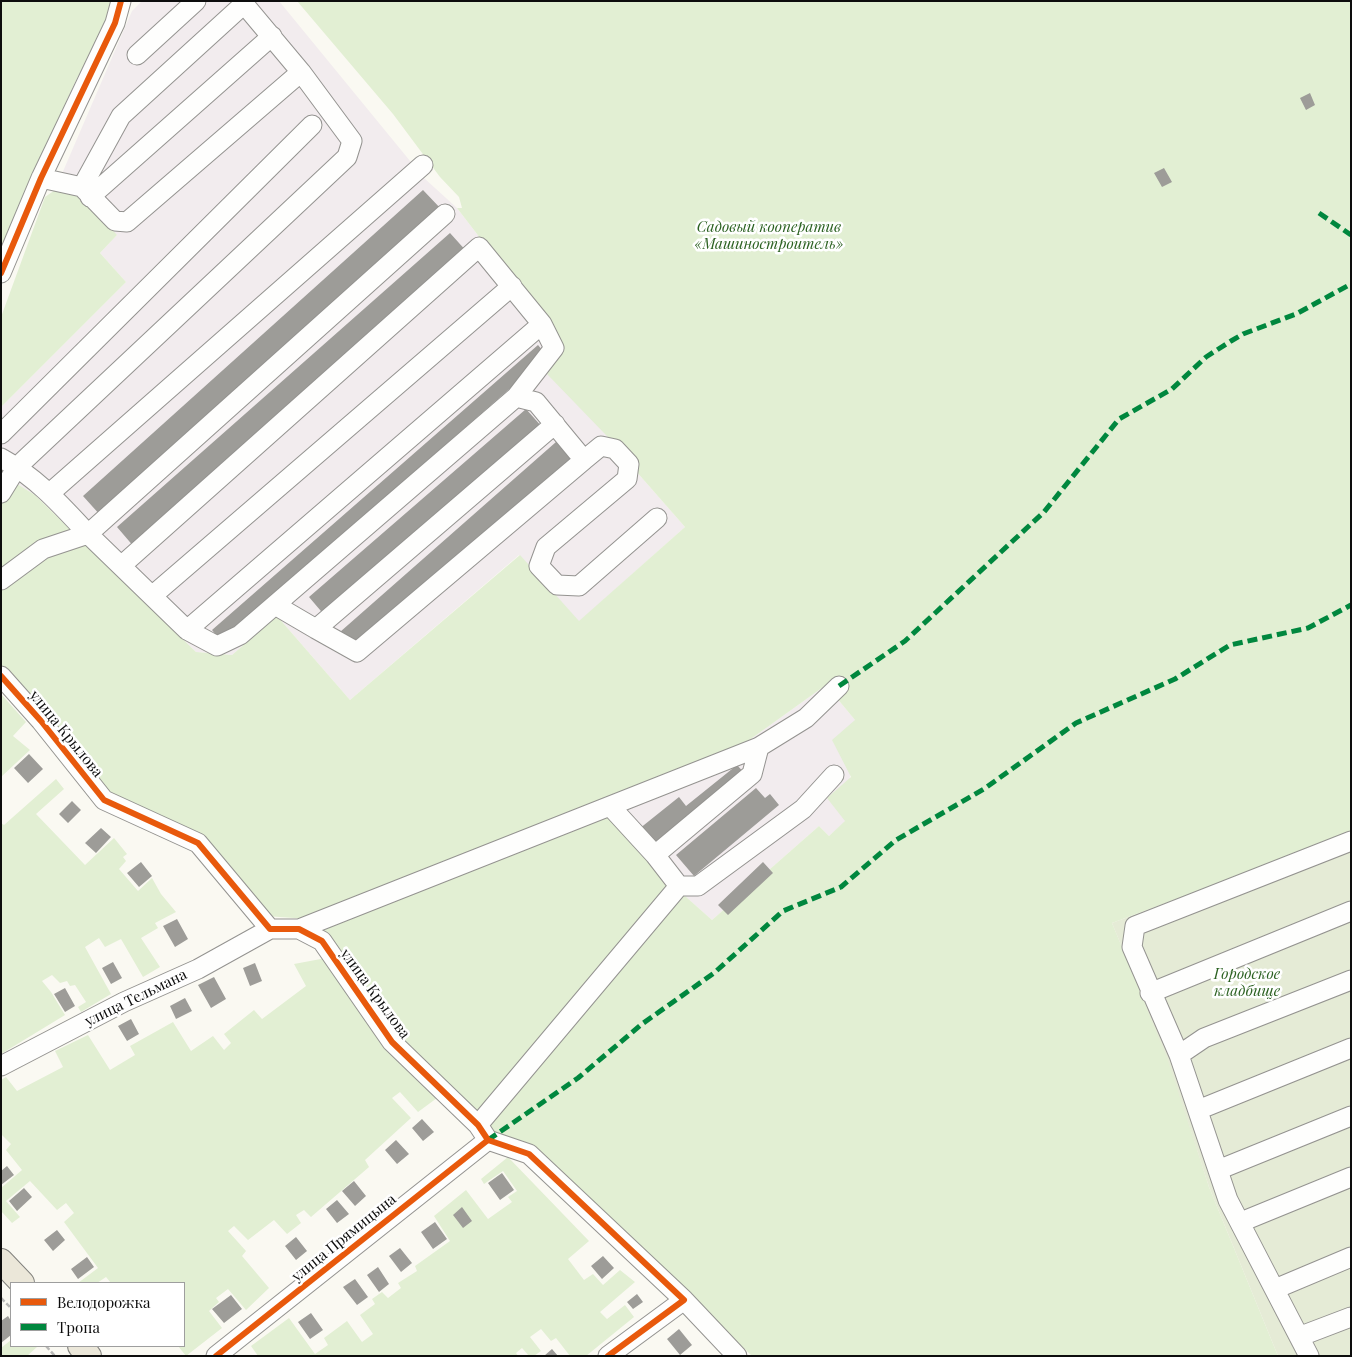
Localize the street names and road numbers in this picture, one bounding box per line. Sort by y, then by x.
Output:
street label: улица Крылова [25,687,107,781]
street label: улица Крылова [336,946,414,1042]
street label: улица Тельмана [82,966,190,1030]
street label: улица Прямицына [288,1190,400,1286]

